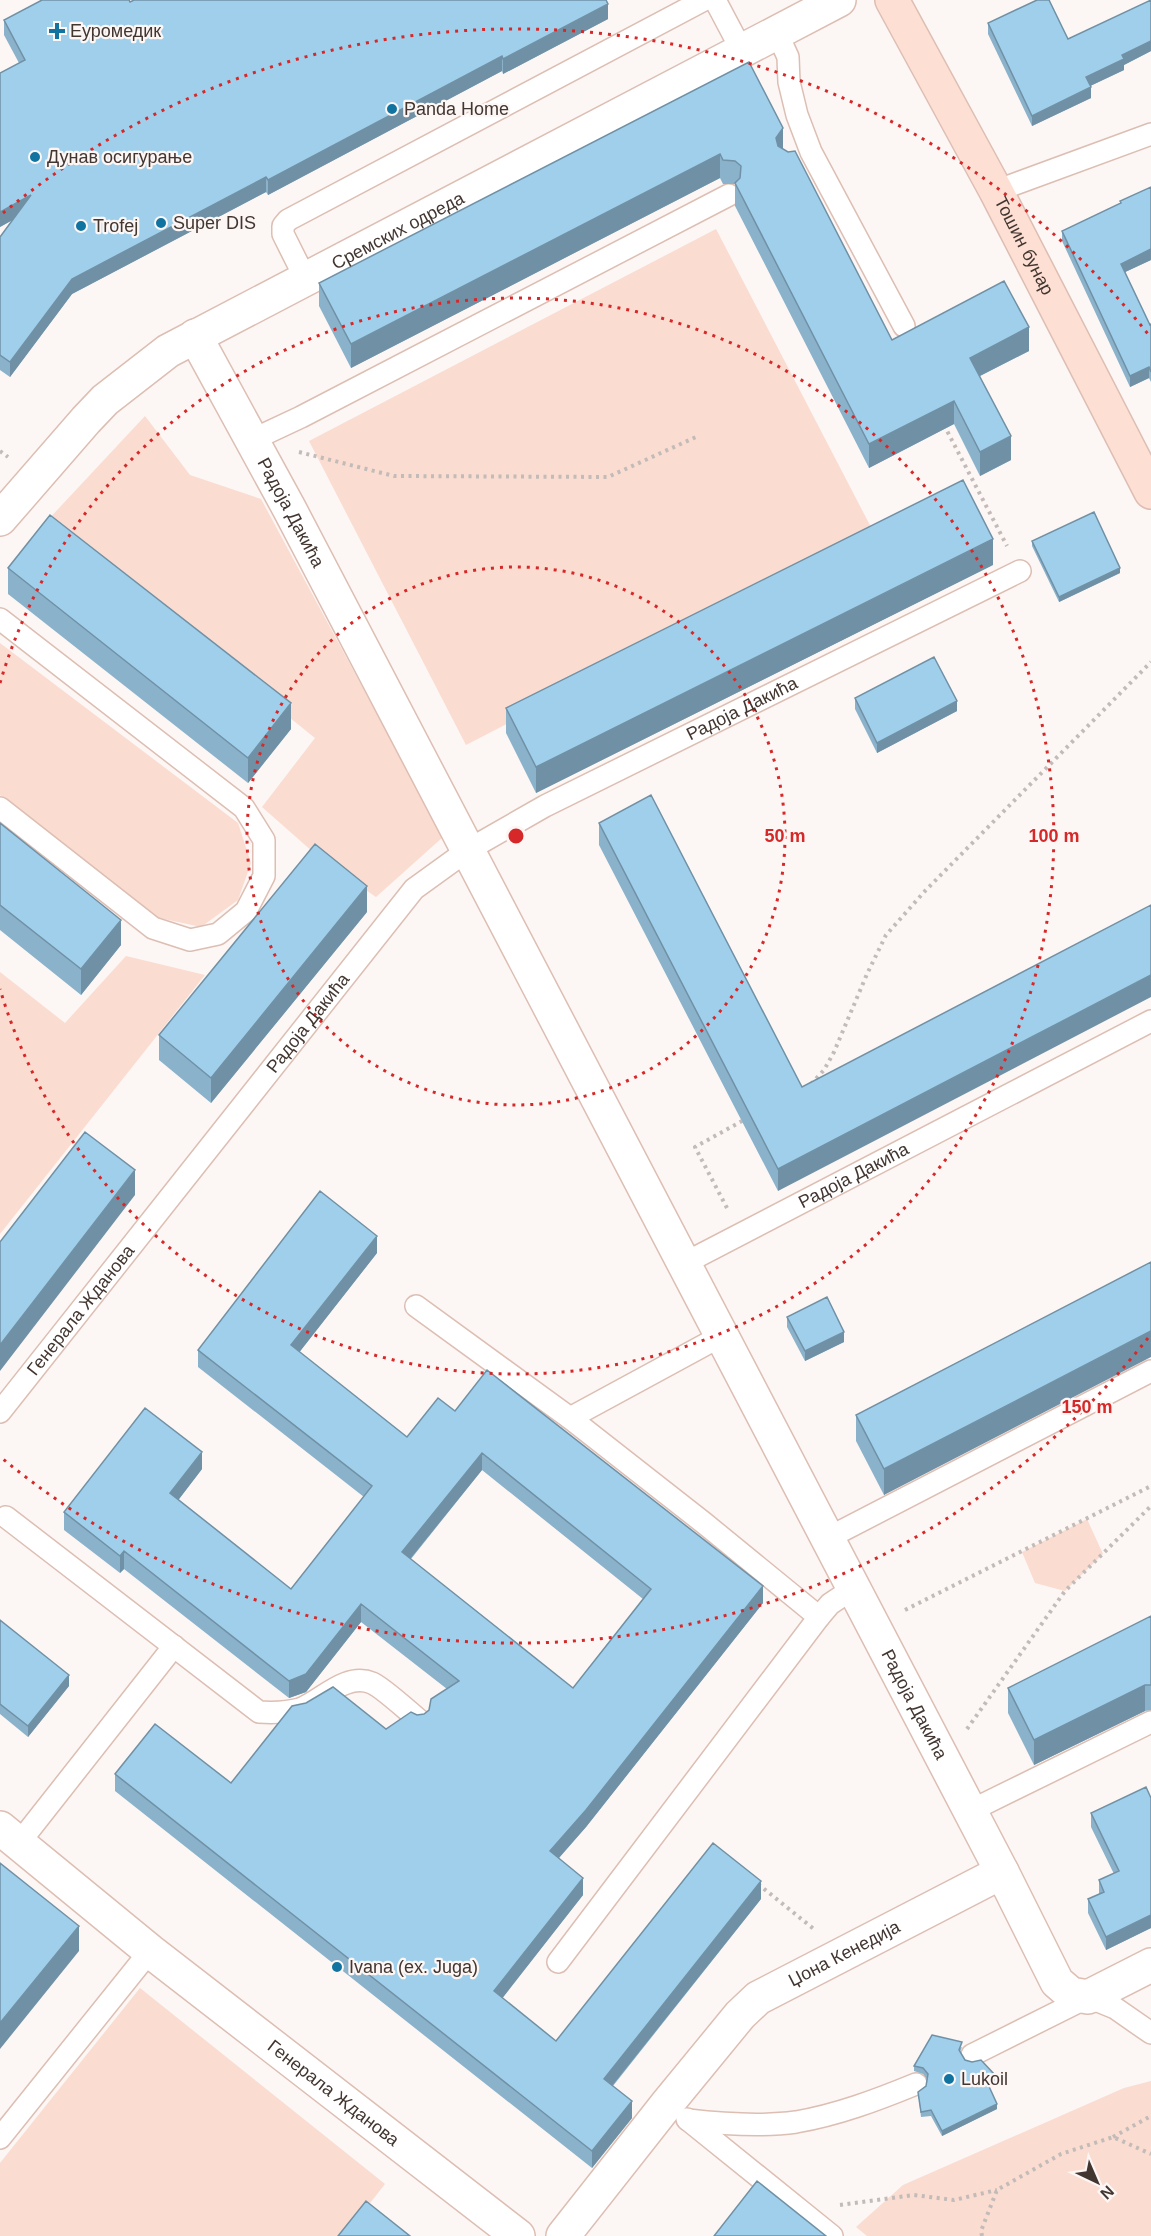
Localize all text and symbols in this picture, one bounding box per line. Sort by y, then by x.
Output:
place label: Еуромедик [70,21,161,41]
marker: Еуромедик [48,22,66,40]
place label: Panda Home [404,99,509,119]
marker: Panda Home [385,102,399,116]
place label: Дунав осигурање [47,147,192,167]
marker: Дунав осигурање [28,150,42,164]
street label: Сремских одреда [328,187,468,274]
street label: Тошин бунар [991,193,1058,298]
place label: Super DIS [173,213,256,233]
place label: Trofej [93,216,138,236]
marker: Super DIS [154,216,168,230]
marker: Trofej [74,219,88,233]
street label: Радоја Дакића [254,454,329,572]
street label: Радоја Дакића [683,672,802,744]
centre of rings [506,826,526,846]
text: 50 m [764,826,806,846]
text: 100 m [1028,826,1080,846]
street label: Радоја Дакића [262,969,354,1077]
street label: Радоја Дакића [795,1138,913,1212]
street label: Генерала Жданова [23,1240,139,1379]
text: 150 m [1061,1397,1113,1417]
street label: Радоја Дакића [877,1646,952,1764]
street label: Џона Кенедија [785,1916,904,1990]
place label: Ivana (ex. Juga) [349,1957,478,1977]
marker: Ivana (ex. Juga) [330,1960,344,1974]
street label: Генерала Жданова [264,2036,404,2151]
place label: Lukoil [961,2069,1008,2089]
marker: Lukoil [942,2072,956,2086]
north arrow [1067,2152,1127,2212]
text: N [1097,2182,1117,2203]

